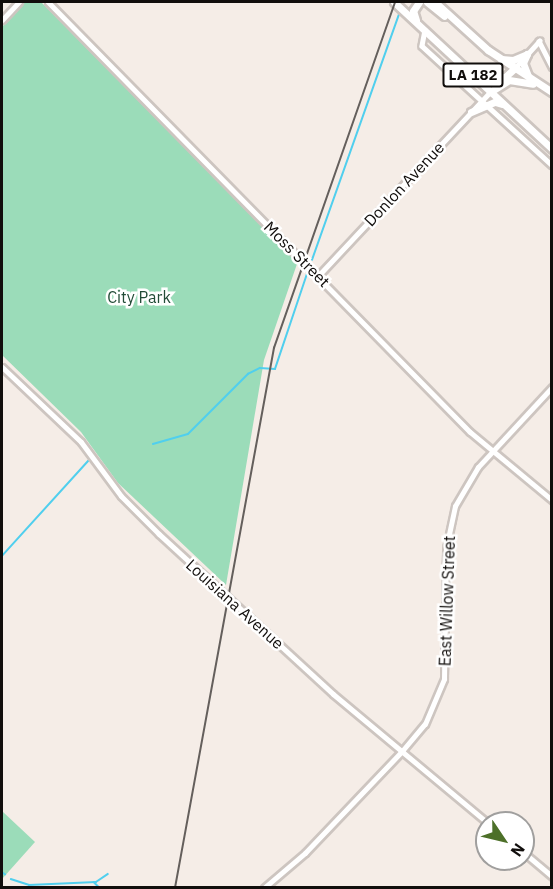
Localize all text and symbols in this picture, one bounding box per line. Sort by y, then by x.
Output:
road number: LA 182 [442,63,504,87]
street label: Donlon Avenue [360,138,448,230]
street label: Moss Street [260,217,334,291]
park label: City Park [107,287,171,307]
street label: East Willow Street [435,535,459,667]
street label: Louisiana Avenue [182,555,288,653]
north arrow [475,811,535,871]
text: N [507,840,530,861]

